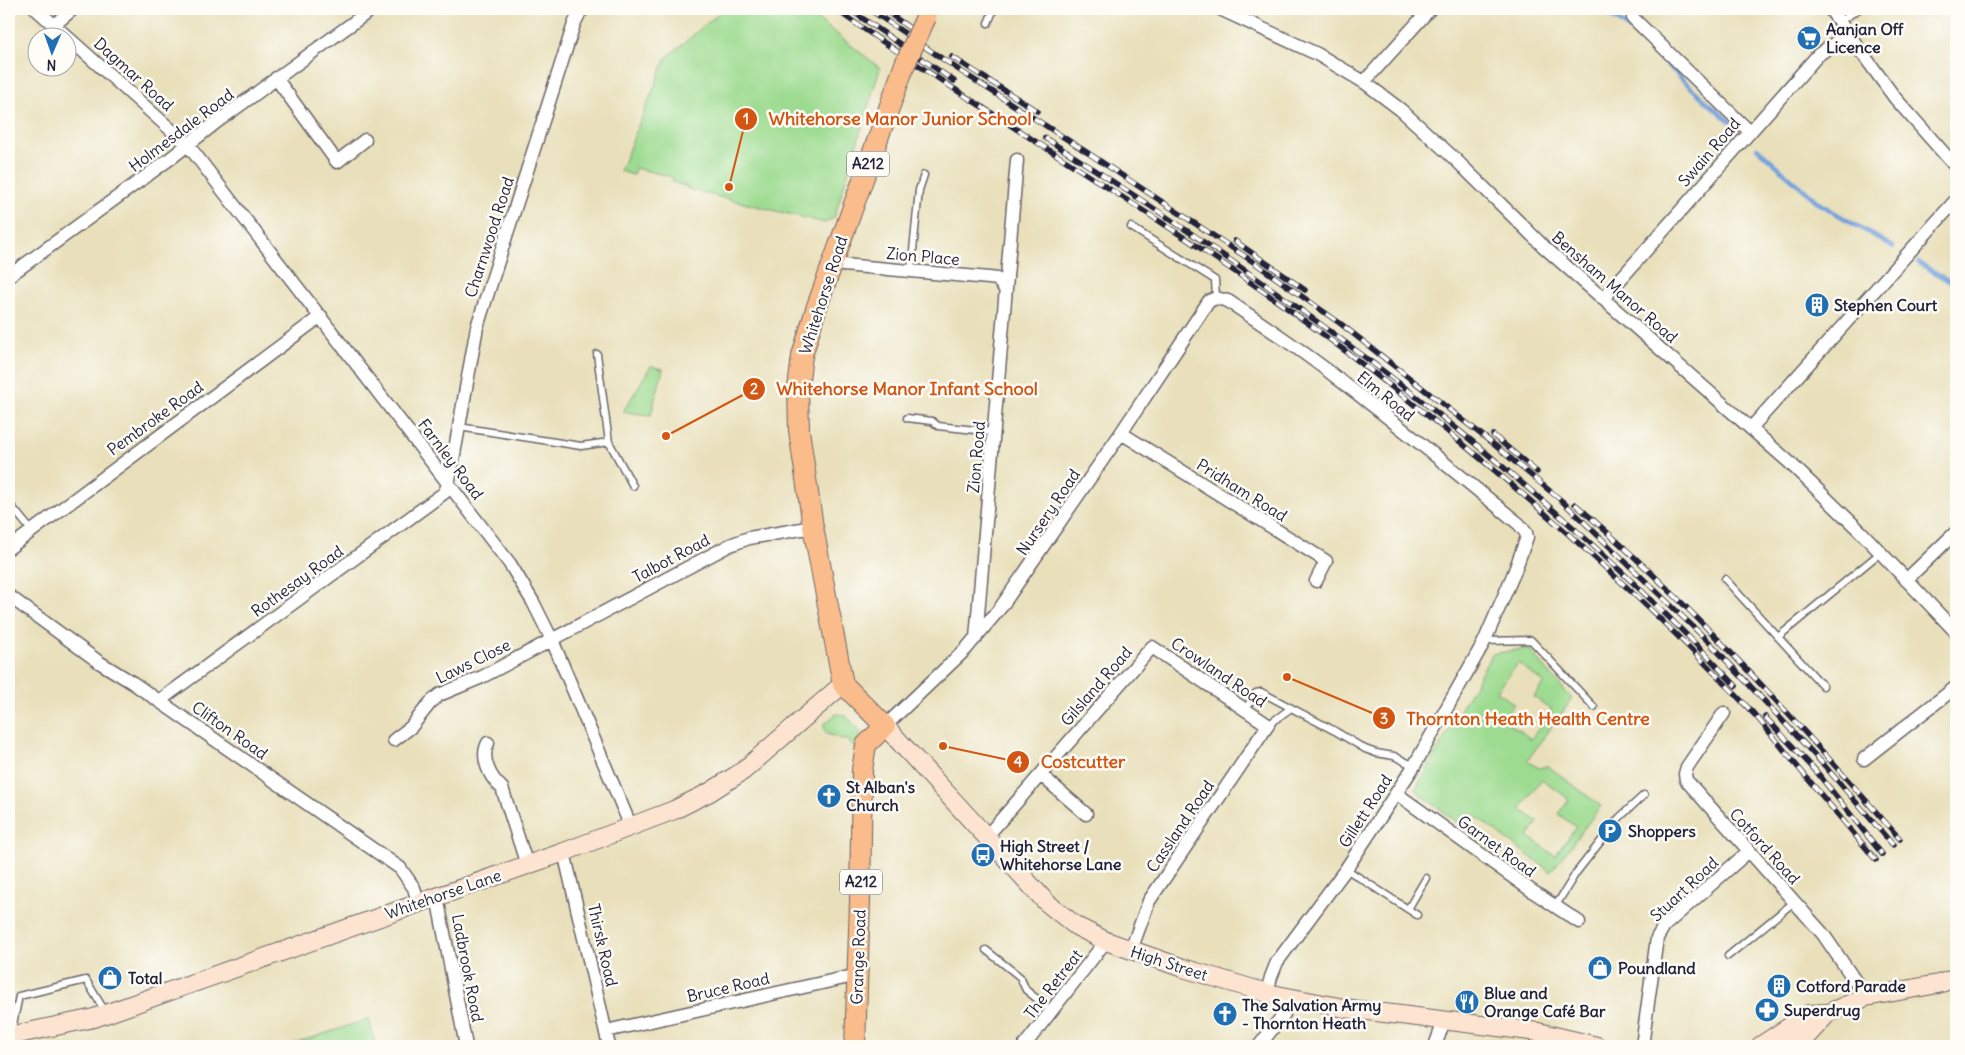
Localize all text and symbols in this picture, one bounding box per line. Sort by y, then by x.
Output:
place label: Aanjan Off Licence [1826,19,1904,57]
supermarket icon: Aanjan Off Licence [1796,25,1822,51]
north arrow [28,28,78,78]
street label: Dagmar Road [90,33,178,115]
text: N [46,56,57,74]
street label: Holmesdale Road [125,84,237,176]
callout: Whitehorse Manor Junior School [733,102,1041,135]
text: Whitehorse Manor Junior School [769,107,1031,130]
text: 1 [743,109,749,128]
street label: Swain Road [1674,114,1744,190]
road number: A212 [847,152,889,176]
street label: Charnwood Road [460,174,518,300]
street label: Bensham Manor Road [1548,227,1682,347]
street label: Whitehorse Road [794,233,852,357]
street label: Zion Place [886,243,960,269]
building icon: Stephen Court [1804,292,1830,318]
place label: Stephen Court [1834,295,1938,316]
street label: Elm Road [1353,367,1419,425]
callout: Whitehorse Manor Infant School [741,372,1048,405]
street label: Pembroke Road [103,376,207,460]
text: Whitehorse Manor Infant School [776,377,1038,400]
text: 2 [750,379,758,398]
street label: Farnley Road [414,415,488,503]
street label: Zion Road [963,420,989,494]
street label: Pridham Road [1193,454,1291,526]
street label: Nursery Road [1012,465,1084,559]
street label: Talbot Road [629,529,713,587]
street label: Rothesay Road [247,541,347,621]
street label: Crowland Road [1167,633,1271,711]
street label: Laws Close [432,634,514,688]
street label: Gilsland Road [1056,642,1136,730]
street label: Clifton Road [188,697,272,763]
callout: Thornton Heath Health Centre [1371,702,1660,735]
text: Thornton Heath Health Centre [1406,707,1650,730]
text: 3 [1380,709,1388,728]
callout: Costcutter [1005,746,1135,779]
text: Costcutter [1041,750,1126,773]
text: 4 [1014,752,1023,771]
street label: Gillett Road [1334,771,1396,851]
street label: Cassland Road [1142,776,1218,876]
place label: St Alban's Church [846,777,915,815]
church icon: St Alban's Church [816,783,842,809]
street label: Cotford Road [1726,804,1804,888]
street label: Garnet Road [1454,811,1540,881]
parking icon: Shoppers [1597,818,1623,844]
place label: Shoppers [1628,821,1696,842]
place label: High Street / Whitehorse Lane [1000,836,1122,874]
bus stop icon: High Street / Whitehorse Lane [970,842,996,868]
street label: Stuart Road [1646,852,1722,926]
street label: Whitehorse Lane [382,865,504,923]
road number: A212 [840,870,882,894]
street label: Thirsk Road [584,902,622,988]
street label: Grange Road [846,909,870,1005]
street label: Ladbrook Road [448,912,488,1024]
street label: High Street [1128,941,1211,985]
street label: The Retreat [1020,945,1087,1023]
shop icon: Poundland [1587,955,1613,981]
place label: Poundland [1618,958,1696,978]
shop icon: Total [97,965,123,991]
place label: Total [128,968,162,988]
street label: Bruce Road [685,968,771,1006]
building icon: Cotford Parade [1766,973,1792,999]
place label: Cotford Parade [1796,976,1906,996]
place label: Blue and Orange Café Bar [1484,983,1606,1022]
restaurant icon: Blue and Orange Café Bar [1454,989,1480,1015]
place label: The Salvation Army - Thornton Heath [1242,995,1381,1033]
pharmacy icon: Superdrug [1754,997,1780,1023]
place label: Superdrug [1784,1000,1861,1021]
church icon: The Salvation Army - Thornton Heath [1212,1001,1238,1027]

